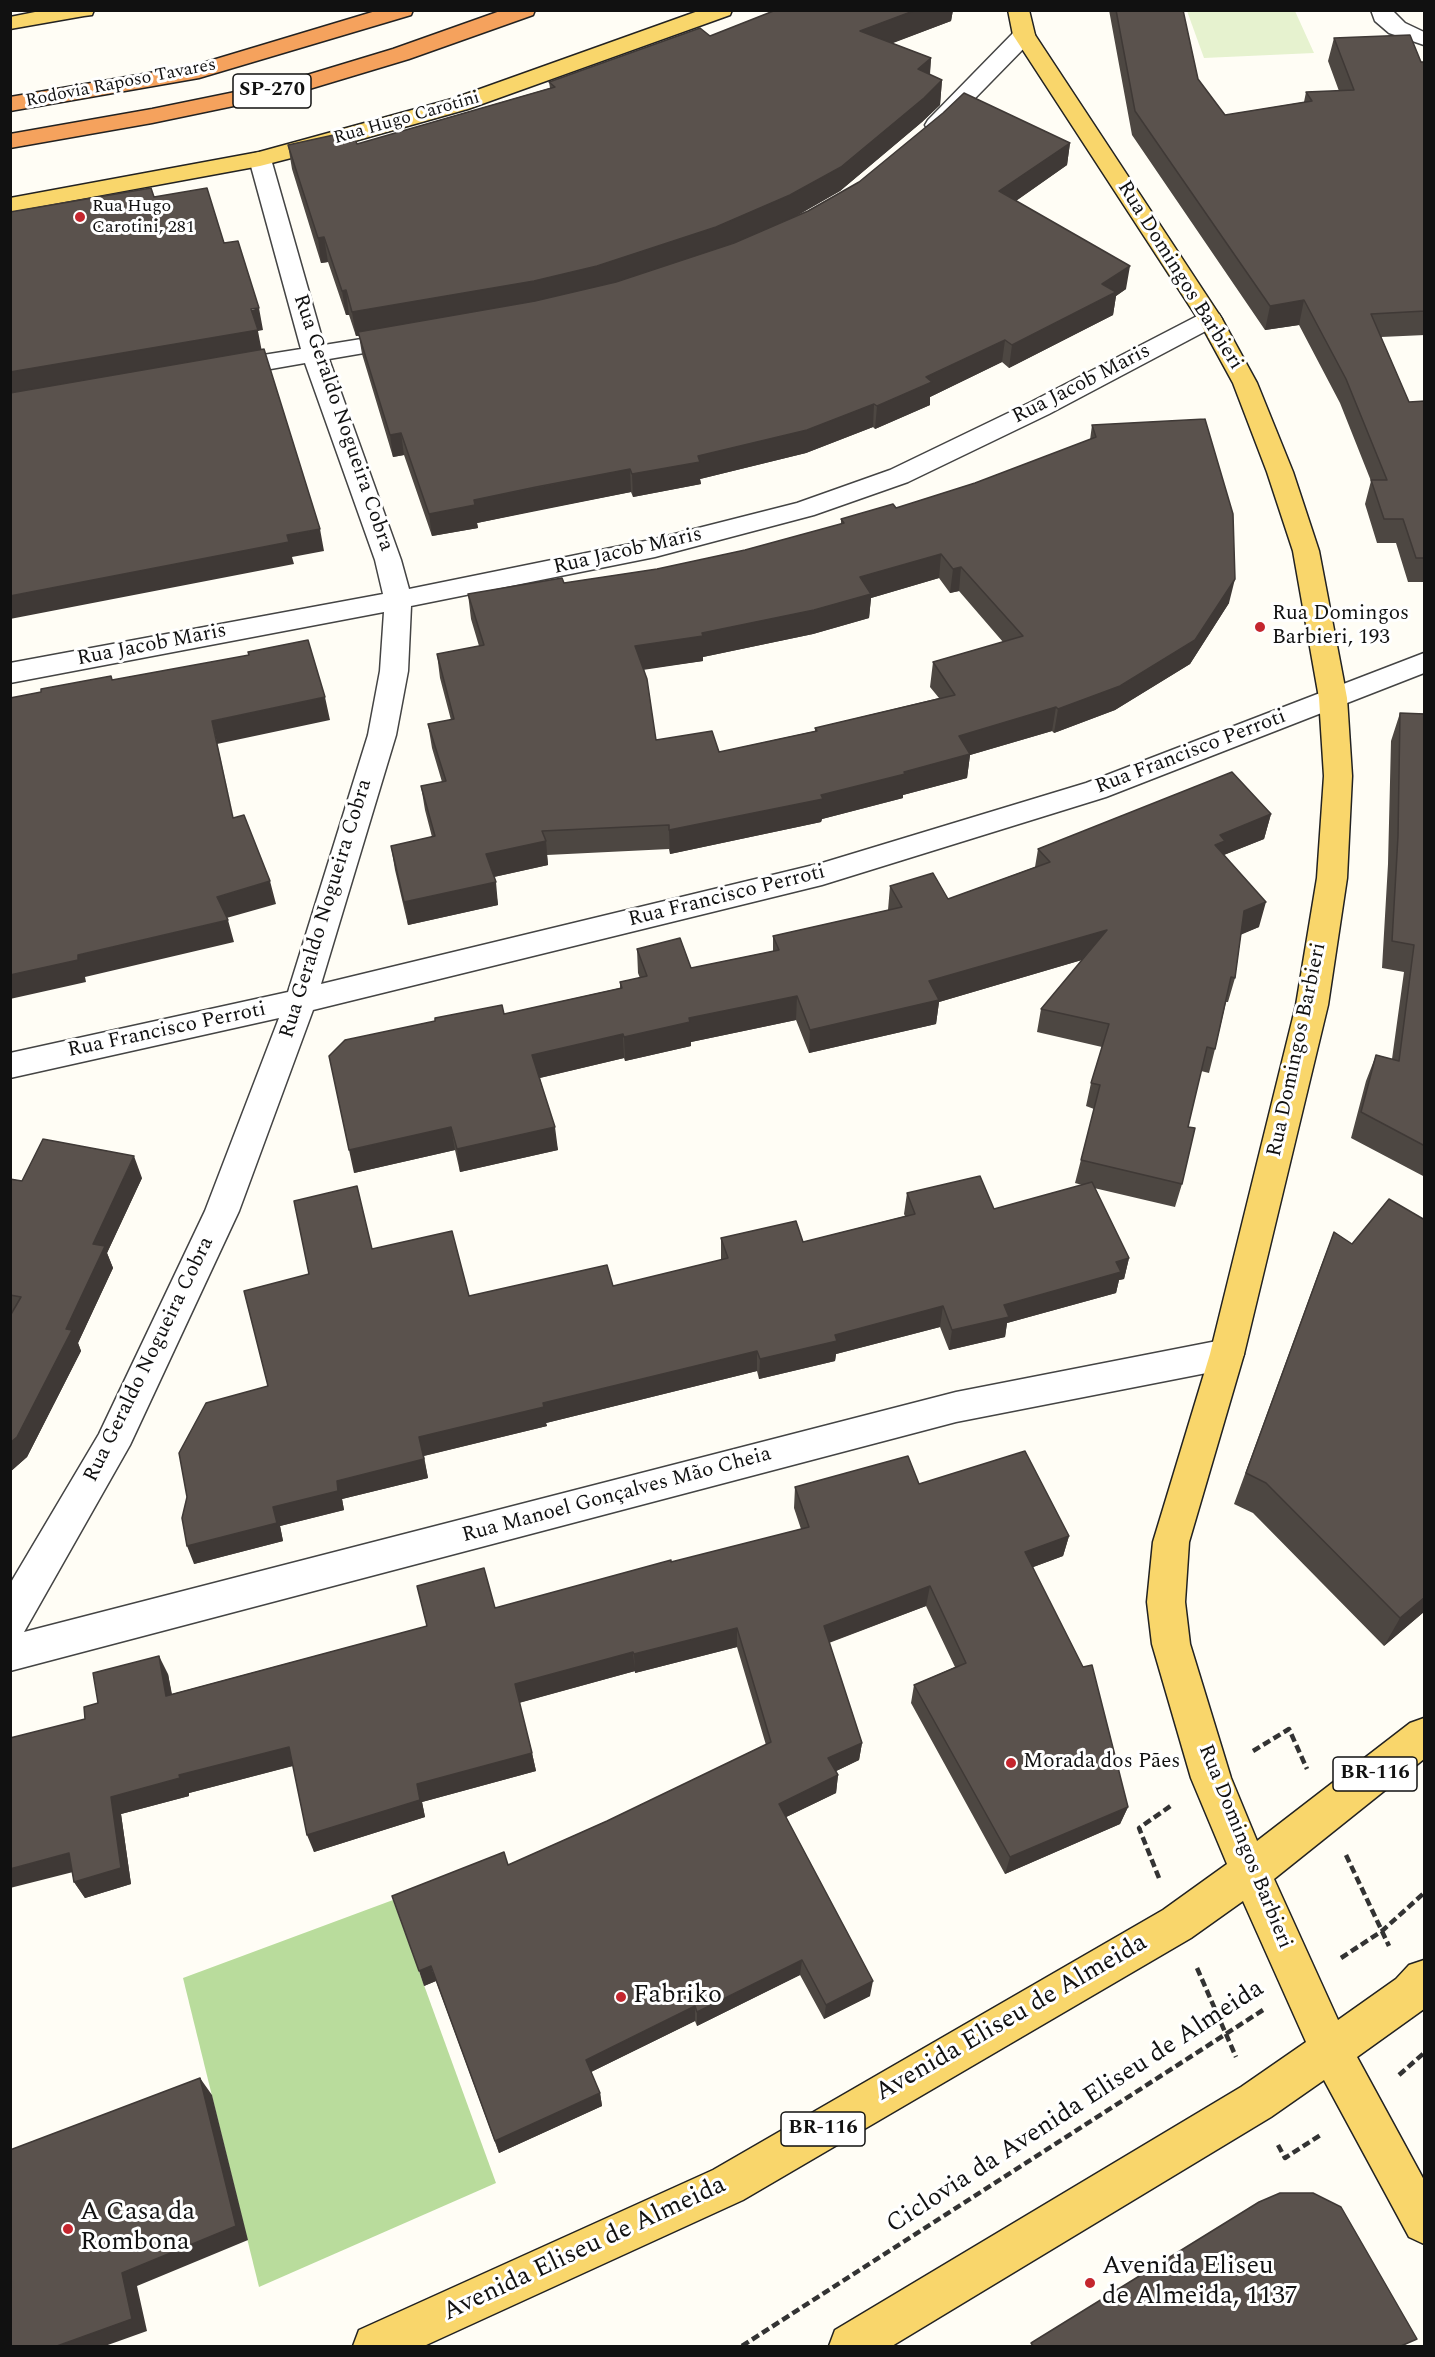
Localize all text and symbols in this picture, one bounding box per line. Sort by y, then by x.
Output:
street label: Rodovia Raposo Tavares [24,55,218,113]
road number: SP-270 [233,74,311,108]
street label: Rua Hugo Carotini [332,88,482,150]
street label: Rua Domingos Barbieri [1111,177,1247,375]
place label: Rua Hugo Carotini, 281 [92,196,195,238]
marker: Rua Hugo Carotini, 281 [73,210,87,224]
street label: Rua Geraldo Nogueira Cobra [286,291,398,555]
street label: Rua Jacob Maris [1009,339,1155,431]
street label: Rua Jacob Maris [551,523,705,581]
place label: Rua Domingos Barbieri, 193 [1272,602,1409,652]
street label: Rua Jacob Maris [75,619,229,673]
marker: Rua Domingos Barbieri, 193 [1253,620,1267,634]
street label: Rua Francisco Perroti [1092,705,1290,801]
street label: Rua Geraldo Nogueira Cobra [275,776,379,1042]
street label: Rua Francisco Perroti [626,860,828,934]
street label: Rua Domingos Barbieri [1263,941,1333,1159]
street label: Rua Francisco Perroti [66,998,268,1064]
street label: Rua Geraldo Nogueira Cobra [80,1233,220,1487]
street label: Rua Manoel Gonçalves Mão Cheia [460,1443,774,1549]
street label: Rua Domingos Barbieri [1191,1741,1297,1953]
place label: Morada dos Pães [1023,1750,1180,1776]
marker: Morada dos Pães [1004,1756,1018,1770]
road number: BR-116 [1333,1757,1417,1791]
street label: Avenida Eliseu de Almeida [870,1928,1154,2110]
street label: Ciclovia da Avenida Eliseu de Almeida [881,1974,1271,2242]
place label: Fabriko [633,1981,722,2013]
marker: Fabriko [614,1990,628,2004]
road number: BR-116 [781,2112,865,2146]
street label: Avenida Eliseu de Almeida [438,2171,732,2329]
place label: A Casa da Rombona [80,2198,195,2260]
marker: A Casa da Rombona [61,2222,75,2236]
place label: Avenida Eliseu de Almeida, 1137 [1102,2252,1298,2314]
marker: Avenida Eliseu de Almeida, 1137 [1083,2276,1097,2290]

